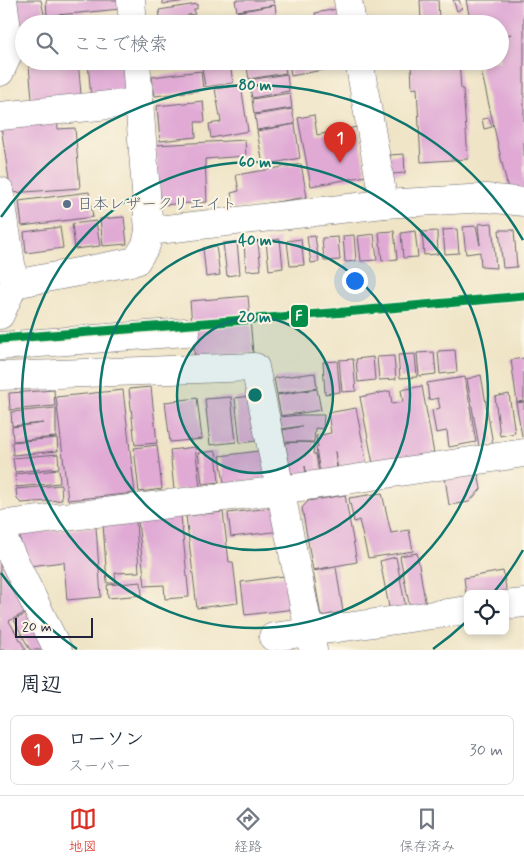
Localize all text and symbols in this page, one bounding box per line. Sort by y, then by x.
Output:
search box [15,15,509,70]
icon: search [33,29,61,57]
text: ここで検索 [73,32,168,57]
text: 80 m [238,76,272,96]
pin: 1 [324,122,356,163]
text: 60 m [239,153,271,173]
place label: 日本レザークリエイト [77,194,237,215]
marker: 日本レザークリエイト [61,198,73,210]
text: 40 m [238,231,272,251]
your location [342,268,368,294]
line badge: F [290,304,309,328]
text: F [295,307,303,325]
text: 20 m [239,308,271,328]
centre of rings [246,386,264,404]
map controls [464,590,509,635]
button: locate [464,590,509,635]
scale bar [15,615,92,638]
text: 20 m [22,618,52,636]
text: 周辺 [20,671,62,699]
text: ローソン [68,727,144,752]
text: 1 [33,740,41,761]
text: 30 m [470,740,503,761]
text: スーパー [68,756,131,777]
tab: 地図 [69,805,97,856]
tab: 経路 [234,805,262,856]
tab: 保存済み [399,805,455,856]

